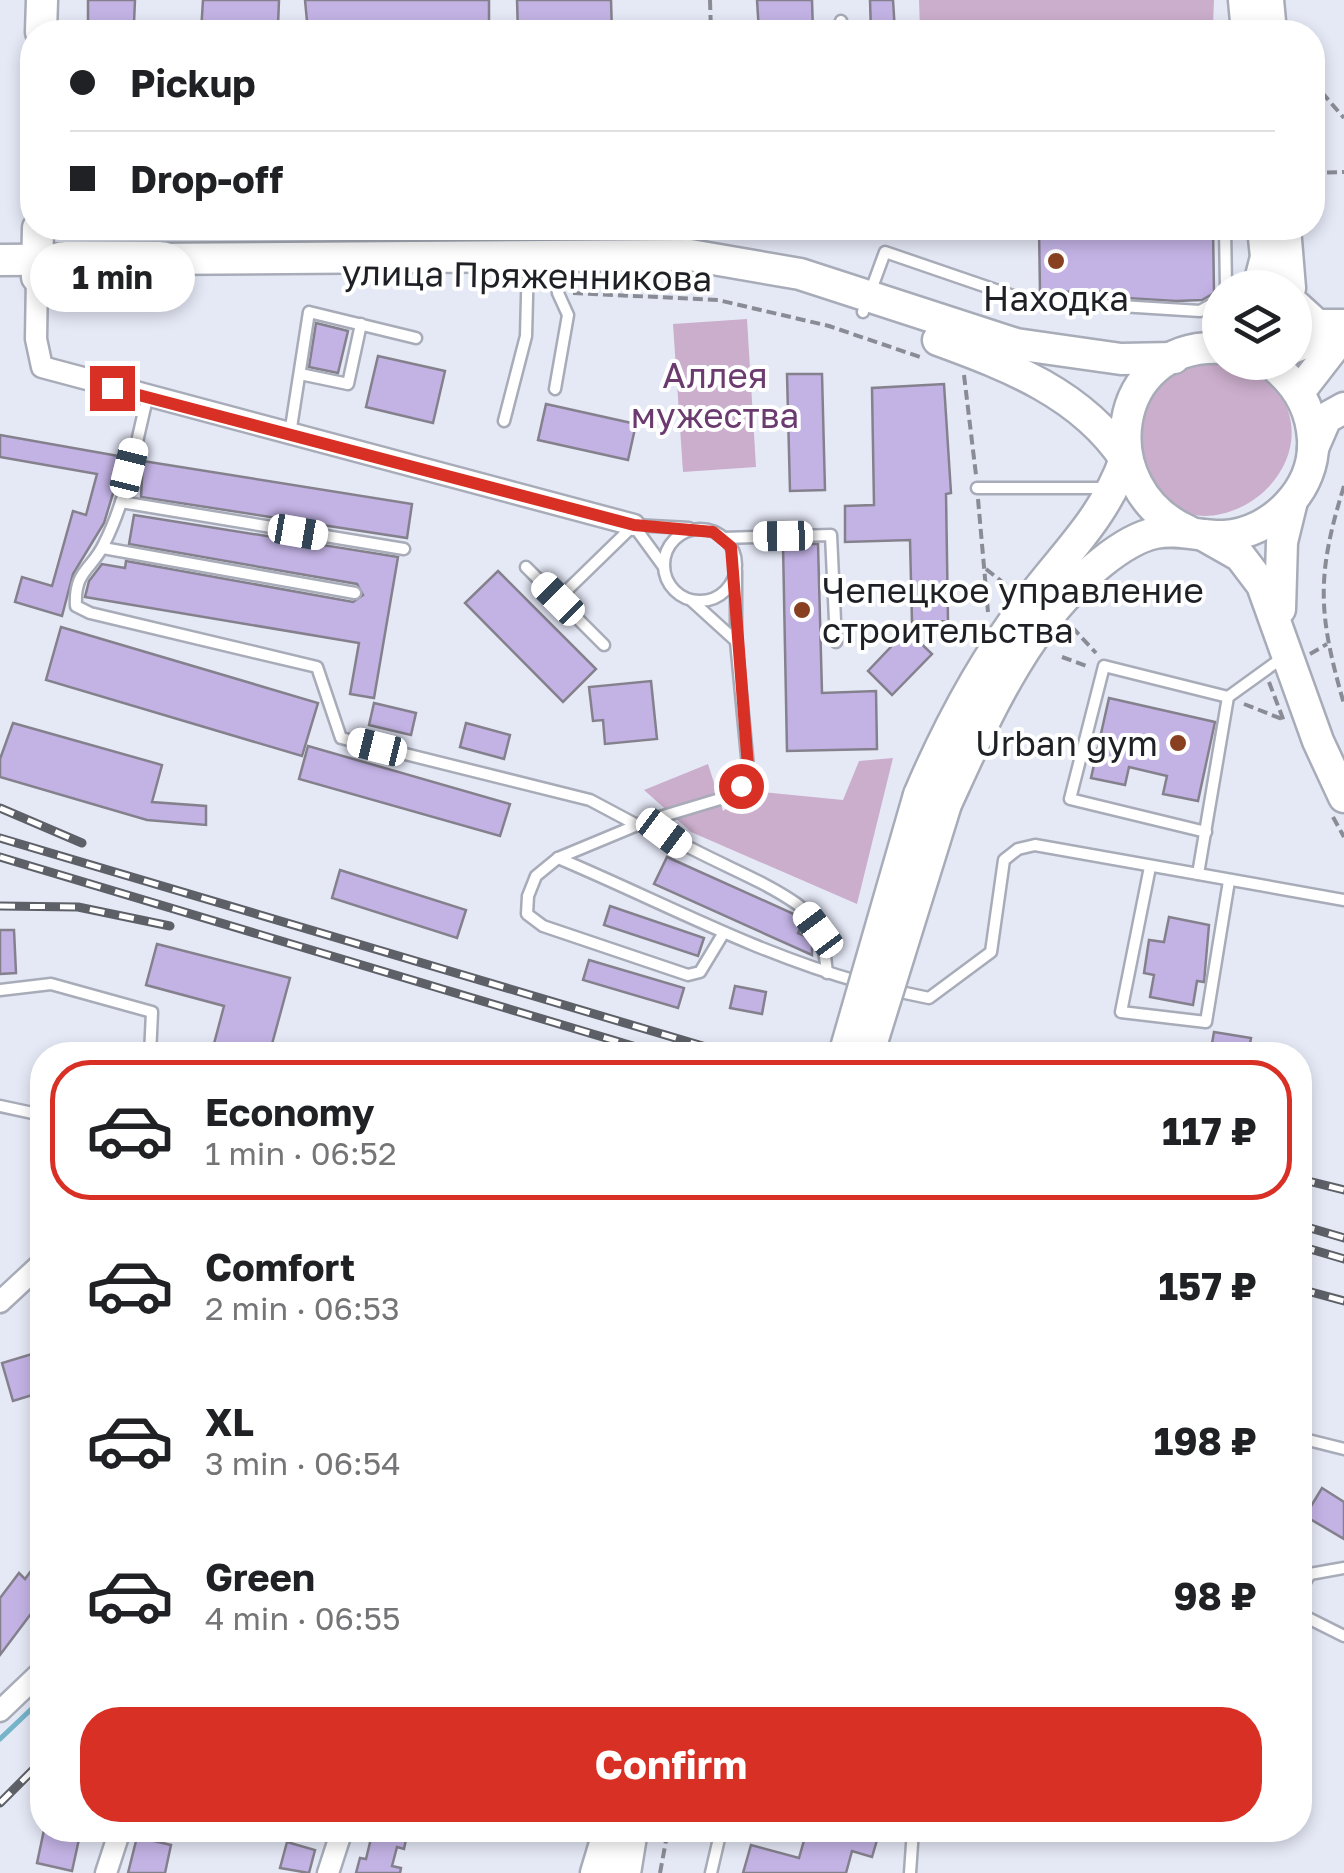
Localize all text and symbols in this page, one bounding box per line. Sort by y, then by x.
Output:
text: Pickup [130,60,256,105]
text: Drop-off [130,156,283,201]
callout: 1 min [29,243,194,313]
marker: Находка [1045,250,1067,272]
street label: улица Пряженникова [341,251,713,299]
text: 1 min [72,258,153,296]
map controls [1202,270,1312,380]
button: layers [1202,270,1312,380]
place label: Находка [983,277,1129,319]
park label: Аллея мужества [631,354,799,436]
route end [90,366,135,411]
car [107,435,151,501]
car [266,512,330,552]
car [753,520,813,552]
car [526,567,590,631]
place label: Чепецкое управление строительства [822,569,1204,651]
marker: Чепецкое управление строительства [791,599,813,621]
place label: Urban gym [975,722,1158,764]
car [344,725,410,769]
marker: Urban gym [1167,732,1189,754]
route start [719,764,764,809]
car [631,803,697,863]
car [788,897,848,963]
icon: car [85,1085,175,1175]
text: Economy [205,1089,374,1134]
text: 117 ₽ [1162,1108,1257,1153]
text: 1 min · 06:52 [205,1134,397,1172]
icon: car [85,1240,175,1330]
text: Comfort [205,1244,355,1289]
text: 157 ₽ [1158,1263,1257,1308]
text: 2 min · 06:53 [205,1289,400,1327]
icon: car [85,1395,175,1485]
text: XL [205,1399,254,1444]
text: 198 ₽ [1154,1418,1257,1463]
text: 3 min · 06:54 [205,1444,401,1482]
icon: car [85,1550,175,1640]
text: Green [205,1554,315,1599]
text: 98 ₽ [1173,1573,1257,1618]
text: 4 min · 06:55 [205,1599,401,1637]
button: Confirm [80,1707,1262,1822]

